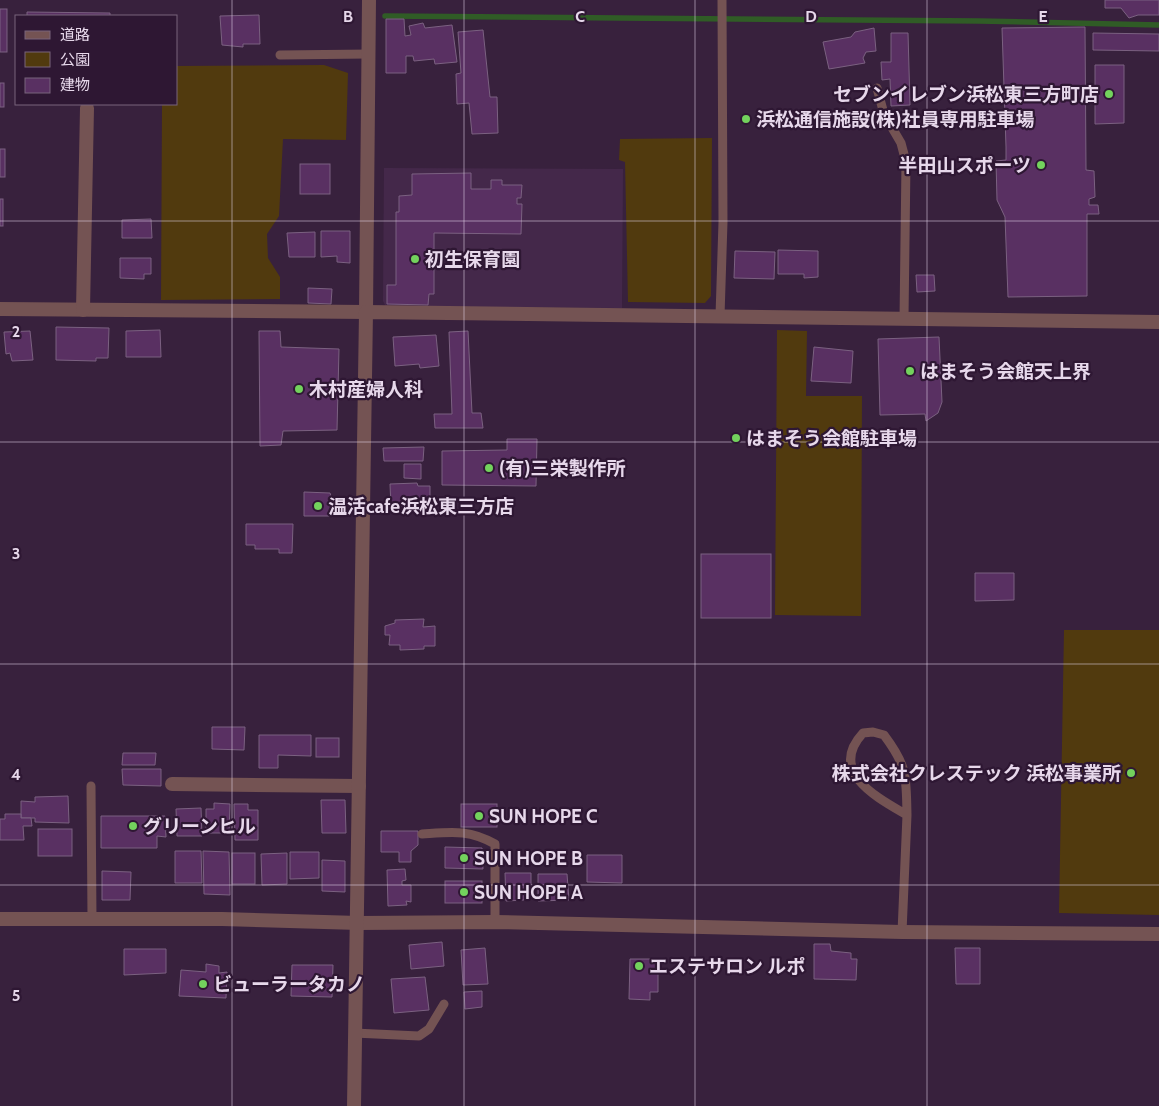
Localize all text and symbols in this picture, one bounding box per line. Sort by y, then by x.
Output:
text: B [343,7,353,26]
text: C [575,7,585,26]
text: D [805,7,817,26]
text: E [1038,7,1048,26]
legend [15,15,178,105]
text: 道路 [60,26,90,44]
text: 公園 [60,51,90,69]
text: 建物 [60,76,90,94]
place label: セブンイレブン浜松東三方町店 [833,83,1099,106]
marker: セブンイレブン浜松東三方町店 [1103,88,1115,100]
place label: 浜松通信施設(株)社員専用駐車場 [756,108,1034,131]
marker: 浜松通信施設(株)社員専用駐車場 [740,113,752,125]
place label: 半田山スポーツ [898,154,1031,177]
marker: 半田山スポーツ [1035,159,1047,171]
place label: 初生保育園 [425,248,520,271]
marker: 初生保育園 [409,253,421,265]
text: 2 [12,322,20,341]
place label: はまそう会館天上界 [920,360,1091,383]
marker: はまそう会館天上界 [904,365,916,377]
place label: 木村産婦人科 [309,378,423,401]
marker: 木村産婦人科 [293,383,305,395]
place label: はまそう会館駐車場 [746,427,917,450]
marker: はまそう会館駐車場 [730,432,742,444]
place label: (有)三栄製作所 [499,457,625,480]
marker: (有)三栄製作所 [483,462,495,474]
place label: 温活cafe浜松東三方店 [328,495,514,518]
marker: 温活cafe浜松東三方店 [312,500,324,512]
text: 3 [12,544,20,563]
place label: 株式会社クレステック 浜松事業所 [832,762,1121,785]
text: 4 [11,765,21,784]
marker: 株式会社クレステック 浜松事業所 [1125,767,1137,779]
place label: SUN HOPE C [489,805,598,828]
marker: SUN HOPE C [473,810,485,822]
place label: グリーンヒル [143,815,256,838]
marker: グリーンヒル [127,820,139,832]
place label: SUN HOPE B [474,847,583,870]
marker: SUN HOPE B [458,852,470,864]
place label: SUN HOPE A [474,881,583,904]
marker: SUN HOPE A [458,886,470,898]
place label: エステサロン ルポ [649,955,805,978]
marker: エステサロン ルポ [633,960,645,972]
place label: ビューラータカノ [213,973,365,996]
marker: ビューラータカノ [197,978,209,990]
text: 5 [12,986,20,1005]

